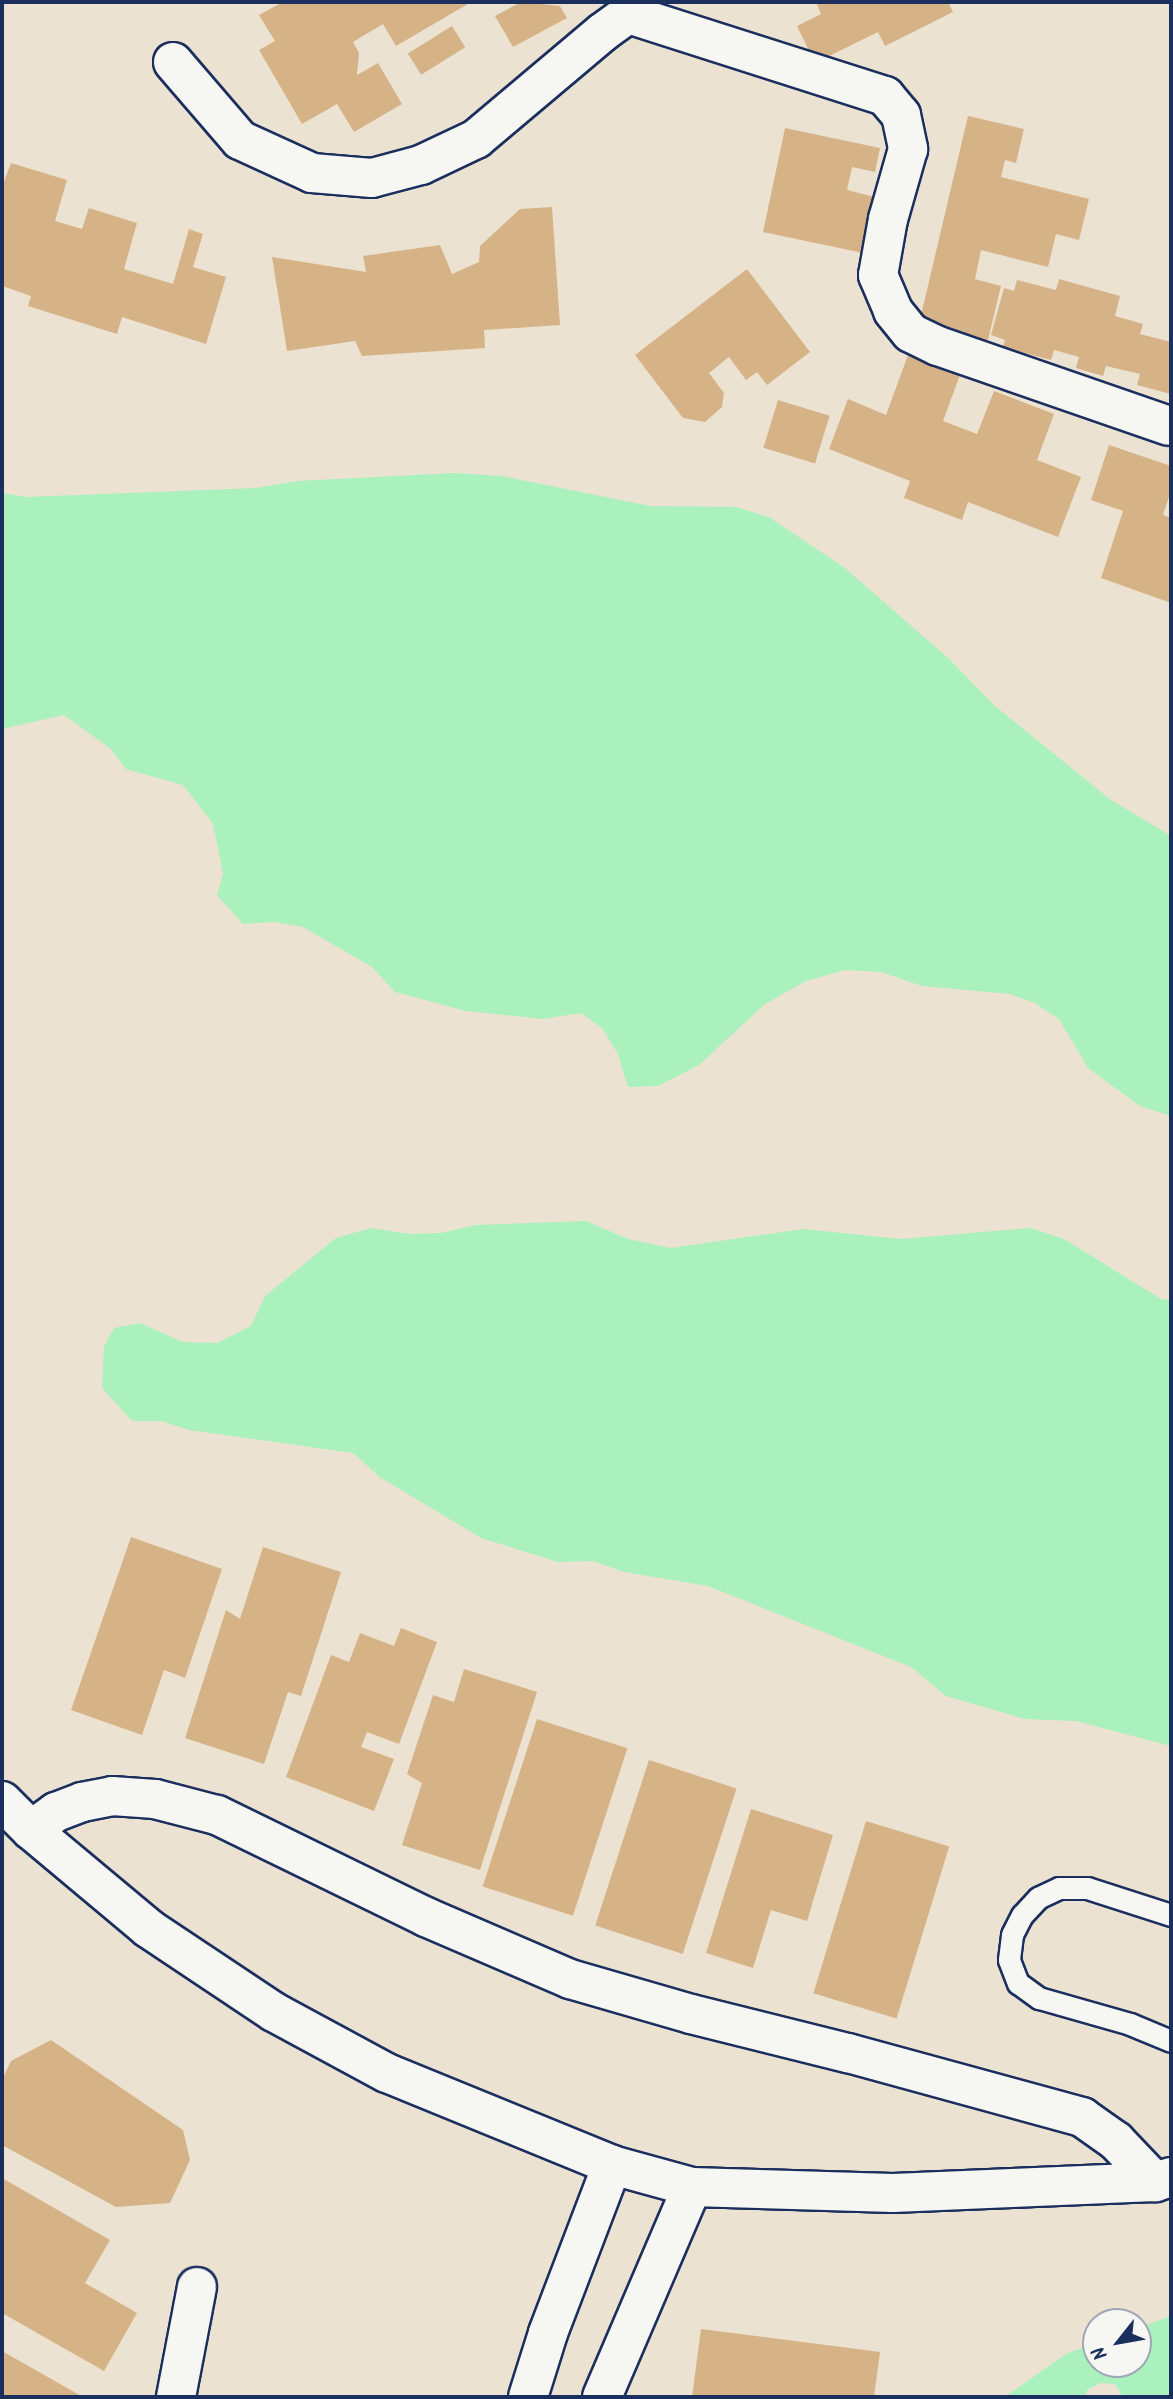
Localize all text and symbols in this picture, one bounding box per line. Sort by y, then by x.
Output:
north arrow [1082,2308,1152,2378]
text: N [1085,2340,1117,2366]

